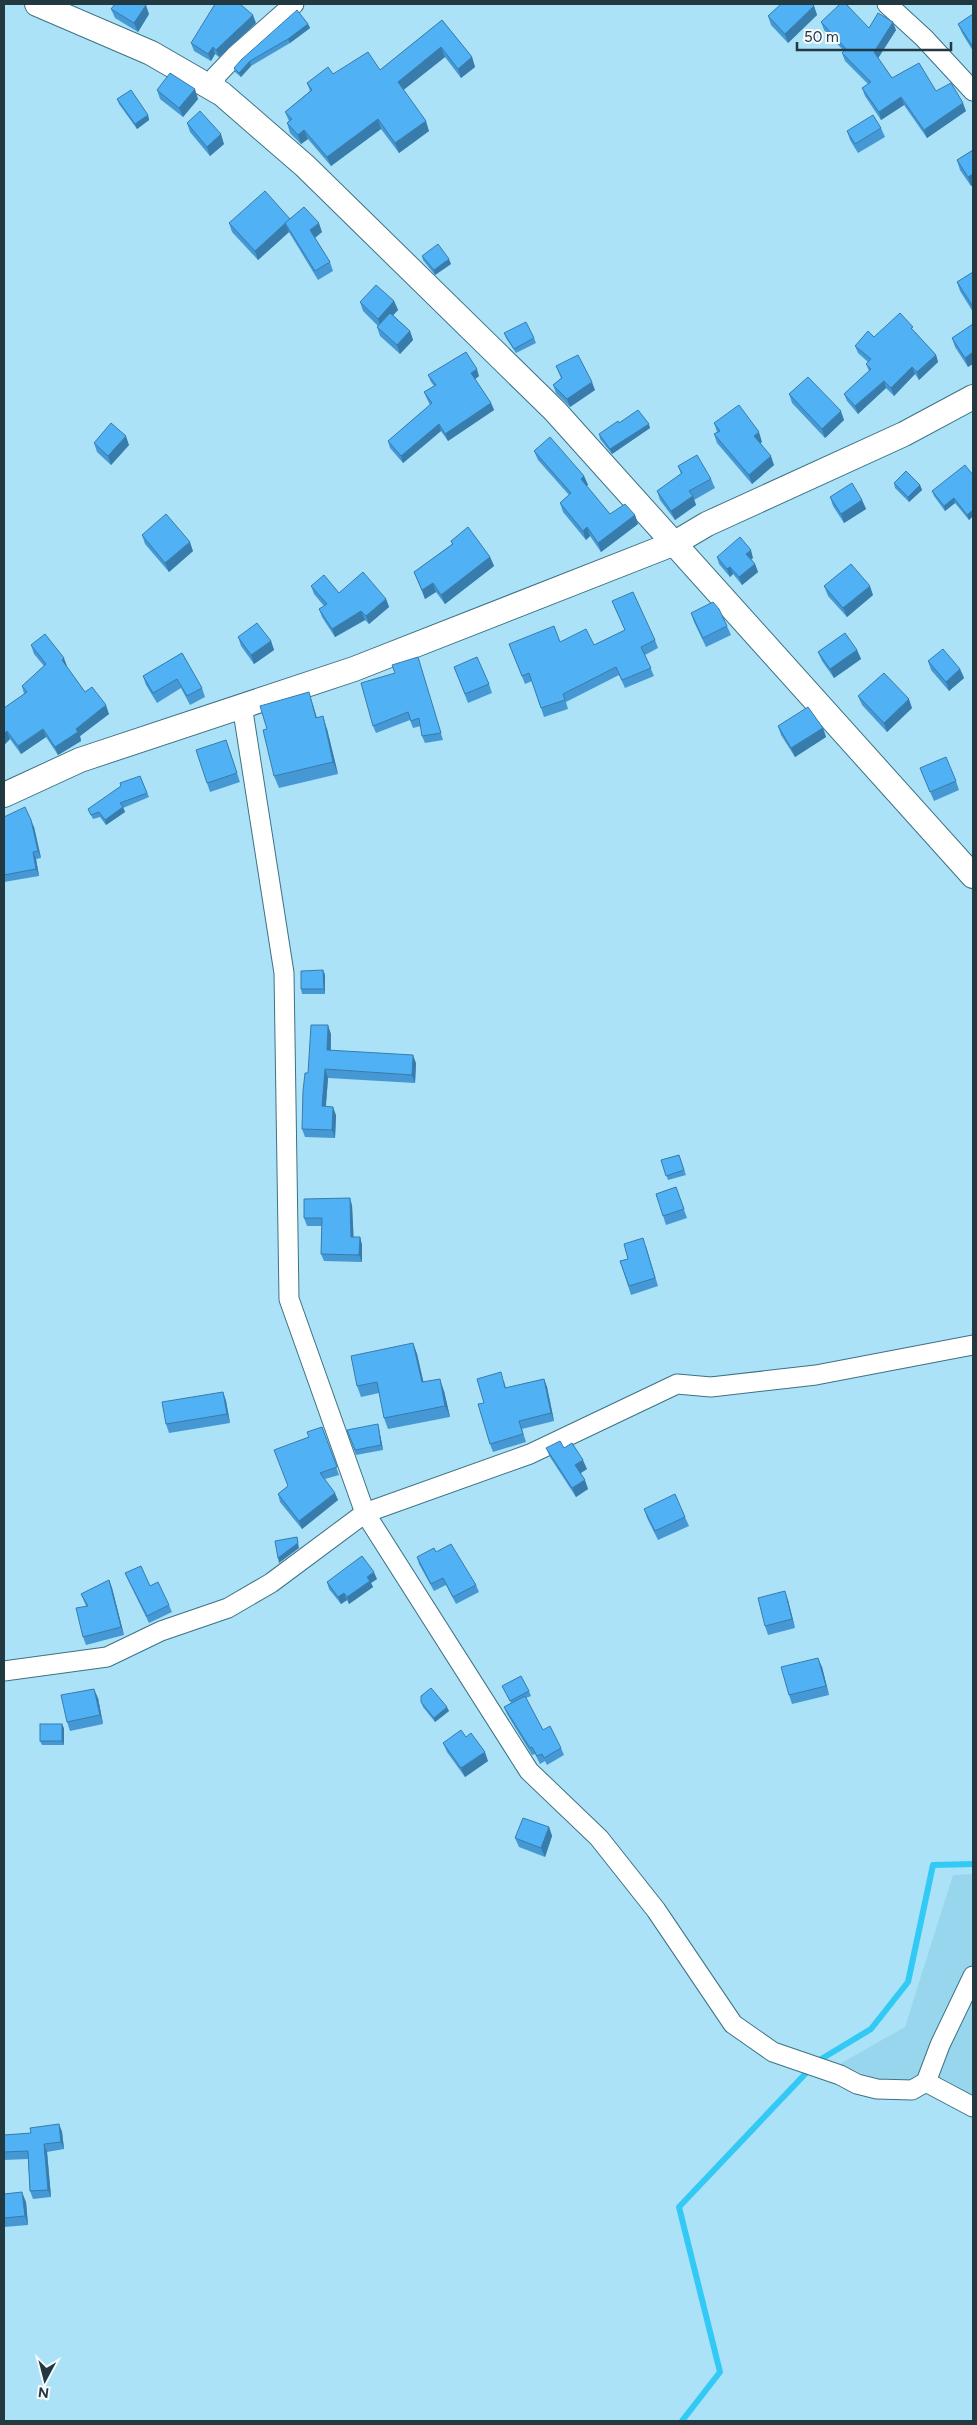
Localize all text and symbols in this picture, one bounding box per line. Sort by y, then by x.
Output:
scale bar [797,20,951,52]
text: 50 m [804,28,839,46]
north arrow [20,2355,70,2405]
text: N [37,2383,50,2402]

